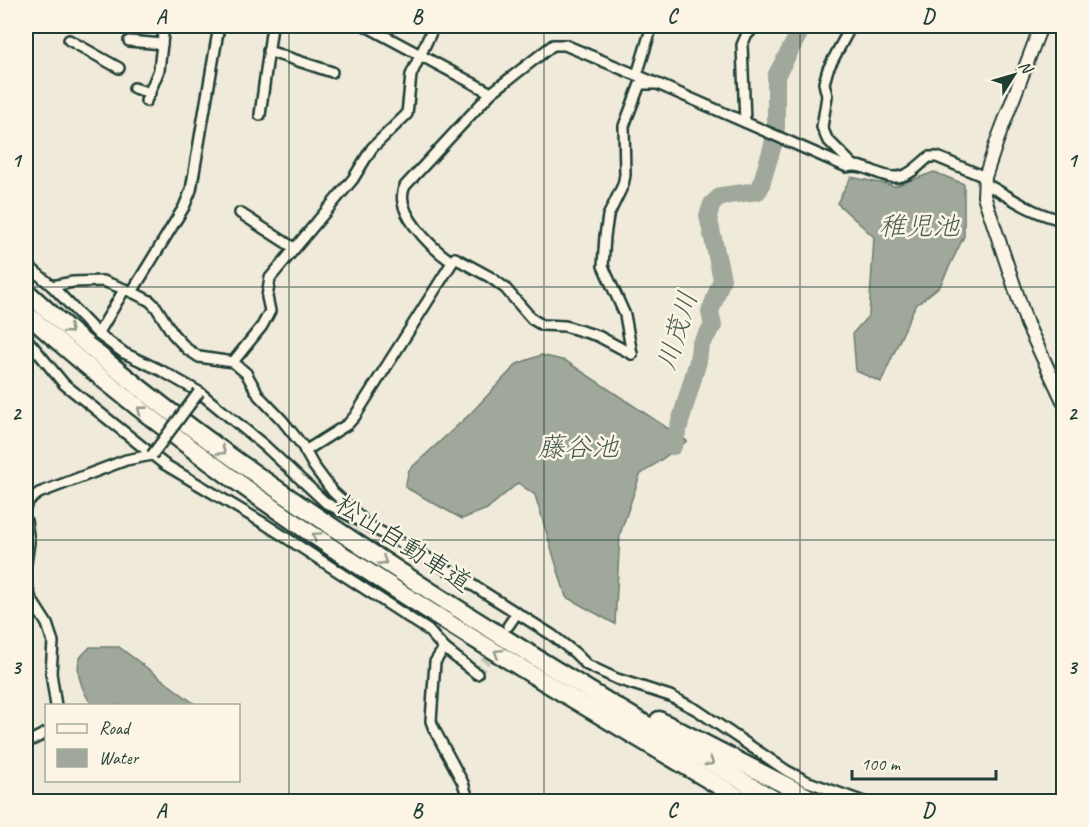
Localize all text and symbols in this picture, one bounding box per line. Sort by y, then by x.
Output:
text: A [156,4,168,29]
text: B [412,4,424,29]
text: C [667,4,679,29]
text: D [922,4,936,29]
north arrow [984,45,1044,105]
text: N [1014,57,1038,79]
text: 1 [12,148,23,173]
text: 1 [1068,148,1079,173]
water label: 稚児池 [879,209,960,243]
water label: 川茂川 [649,287,705,375]
one-way arrow [62,323,73,334]
text: 2 [12,401,23,426]
text: 2 [1068,401,1079,426]
one-way arrow [137,406,148,417]
water label: 藤谷池 [538,430,619,464]
one-way arrow [216,444,227,455]
street label: 松山自動車道 [329,487,478,600]
one-way arrow [312,532,323,543]
one-way arrow [376,554,387,565]
one-way arrow [494,649,505,660]
text: 3 [12,655,23,680]
text: 3 [1068,655,1079,680]
legend [45,704,240,782]
text: Road [99,717,132,739]
scale bar [852,743,996,781]
text: Water [99,747,140,769]
text: 100 m [861,753,902,775]
one-way arrow [704,755,714,767]
text: A [156,798,168,823]
text: B [412,798,424,823]
text: C [667,798,679,823]
text: D [922,798,936,823]

